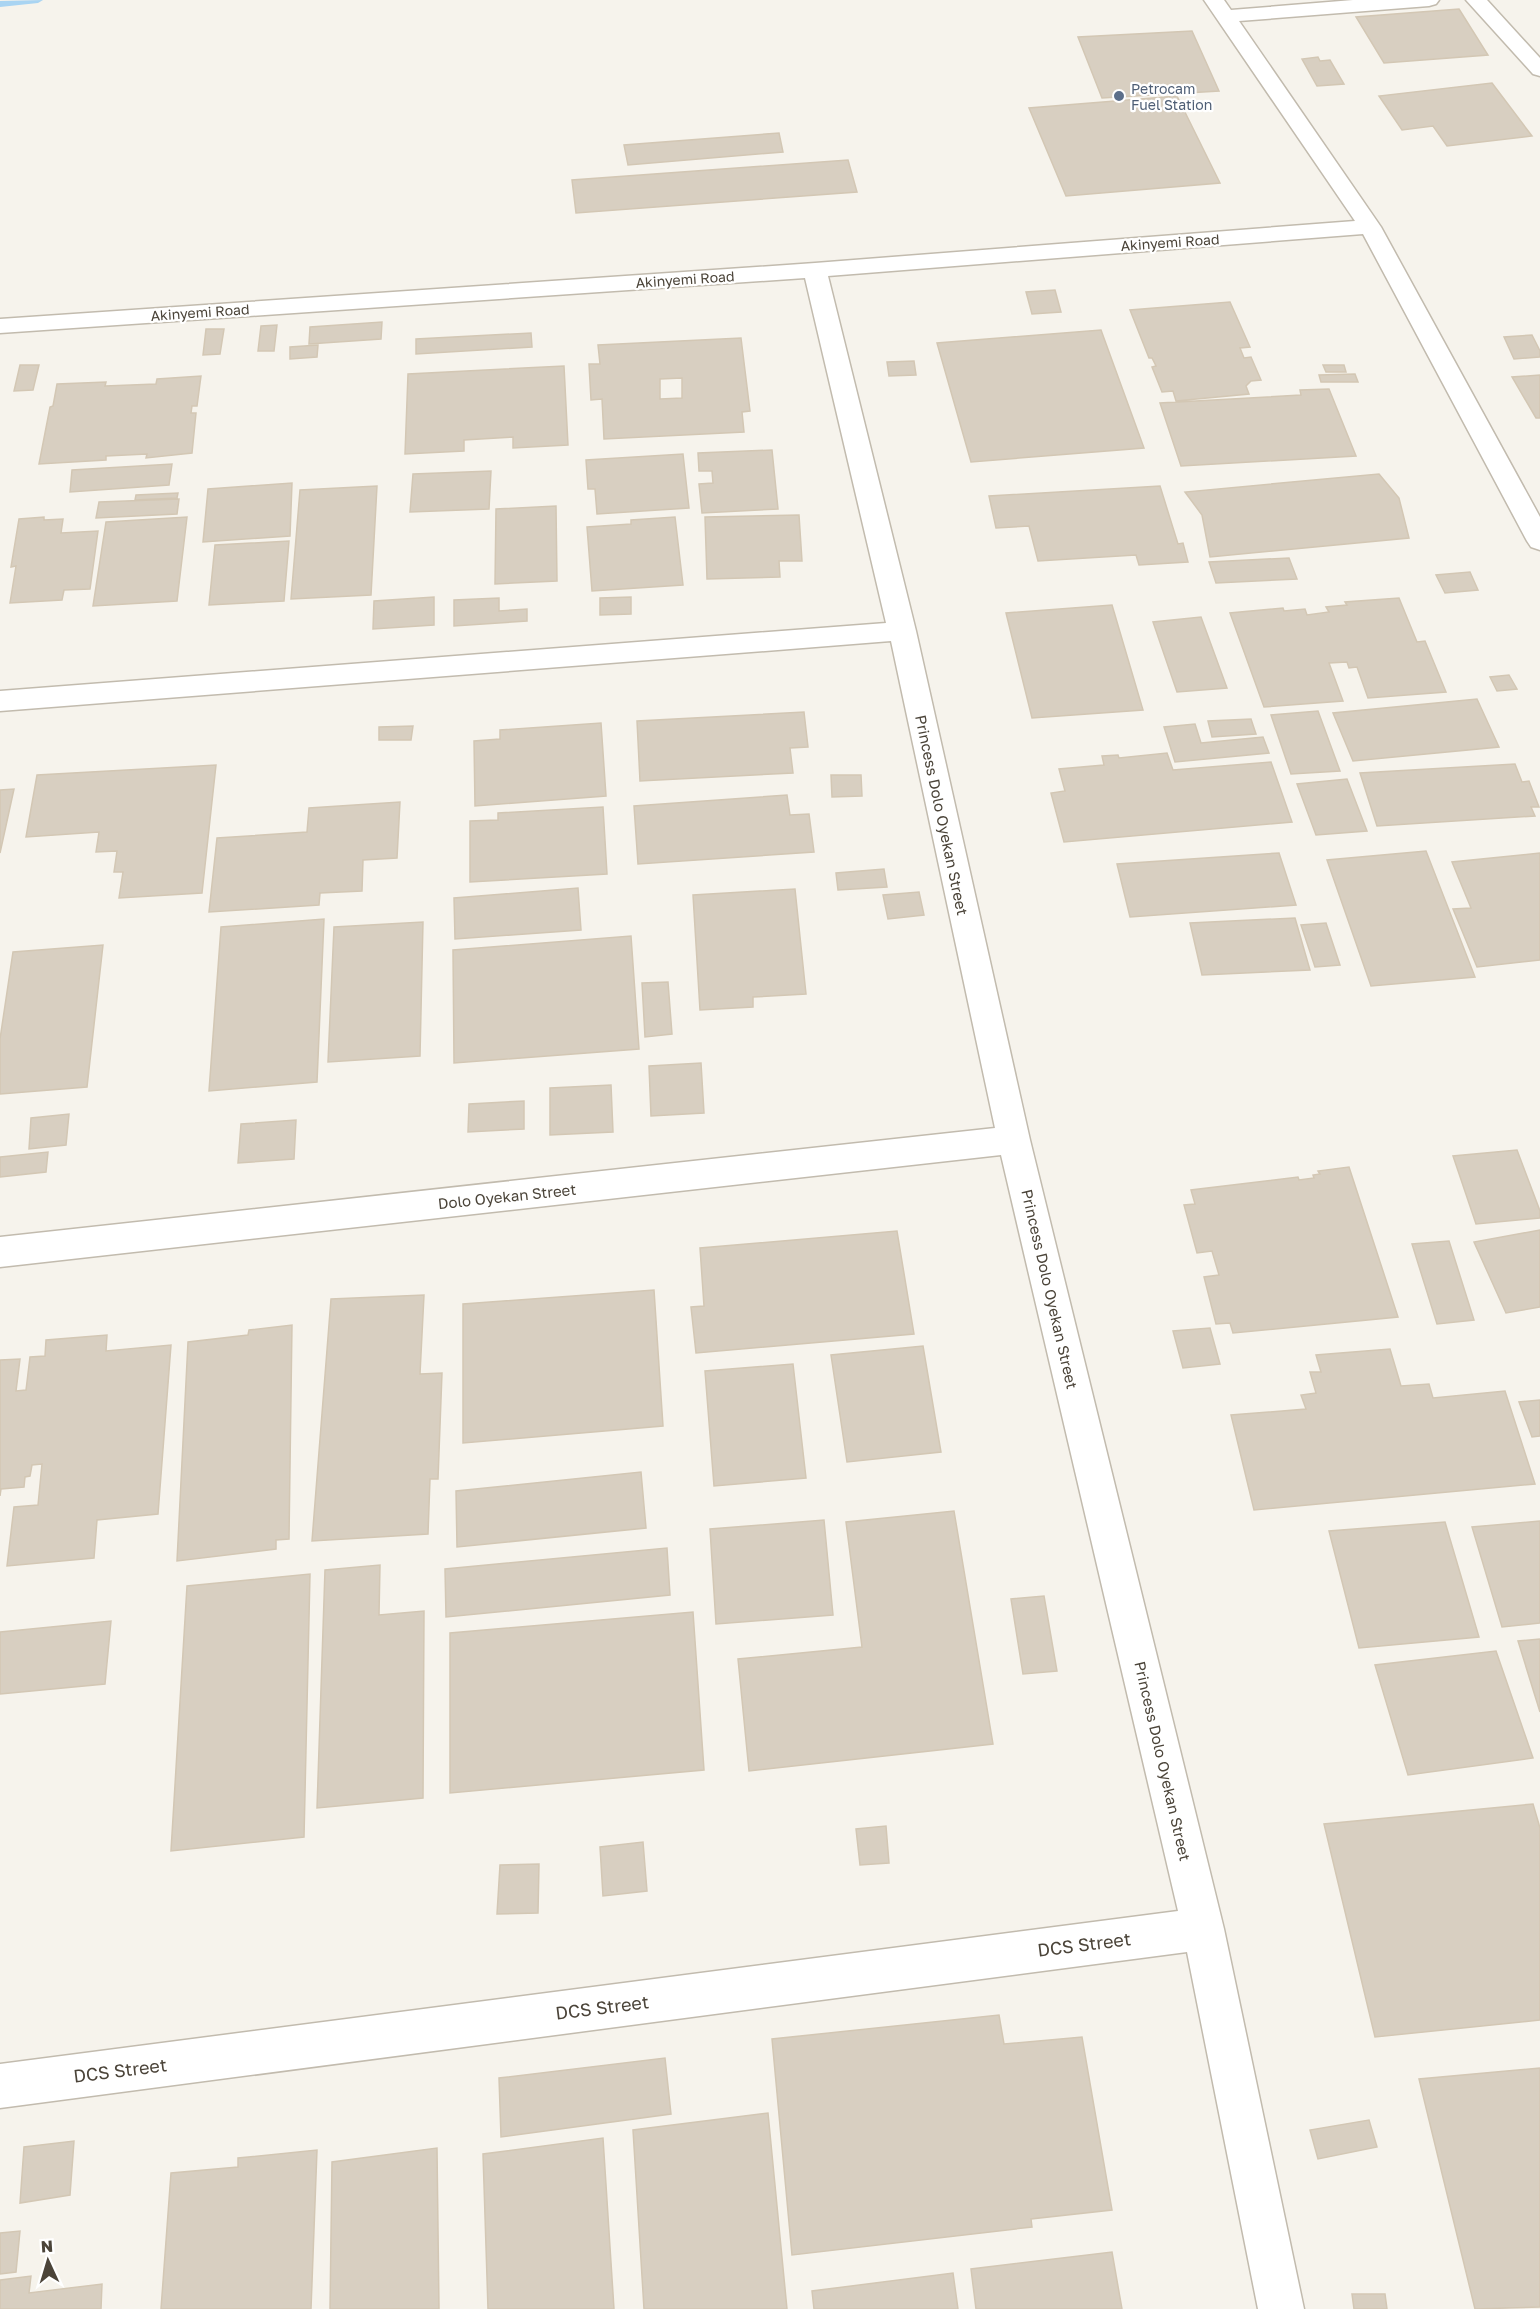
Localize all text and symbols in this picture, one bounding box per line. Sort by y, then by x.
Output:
place label: Petrocam Fuel Station [1131,80,1212,113]
marker: Petrocam Fuel Station [1112,89,1126,103]
street label: Akinyemi Road [1120,230,1220,254]
street label: Akinyemi Road [635,267,735,291]
street label: Akinyemi Road [150,300,250,324]
street label: Princess Dolo Oyekan Street [912,713,972,917]
street label: Dolo Oyekan Street [437,1180,577,1212]
street label: Princess Dolo Oyekan Street [1018,1187,1082,1391]
street label: Princess Dolo Oyekan Street [1131,1659,1195,1863]
street label: DCS Street [1036,1927,1132,1961]
street label: DCS Street [554,1990,650,2024]
street label: DCS Street [72,2053,168,2087]
north arrow [18,2231,78,2291]
text: N [40,2236,54,2256]

